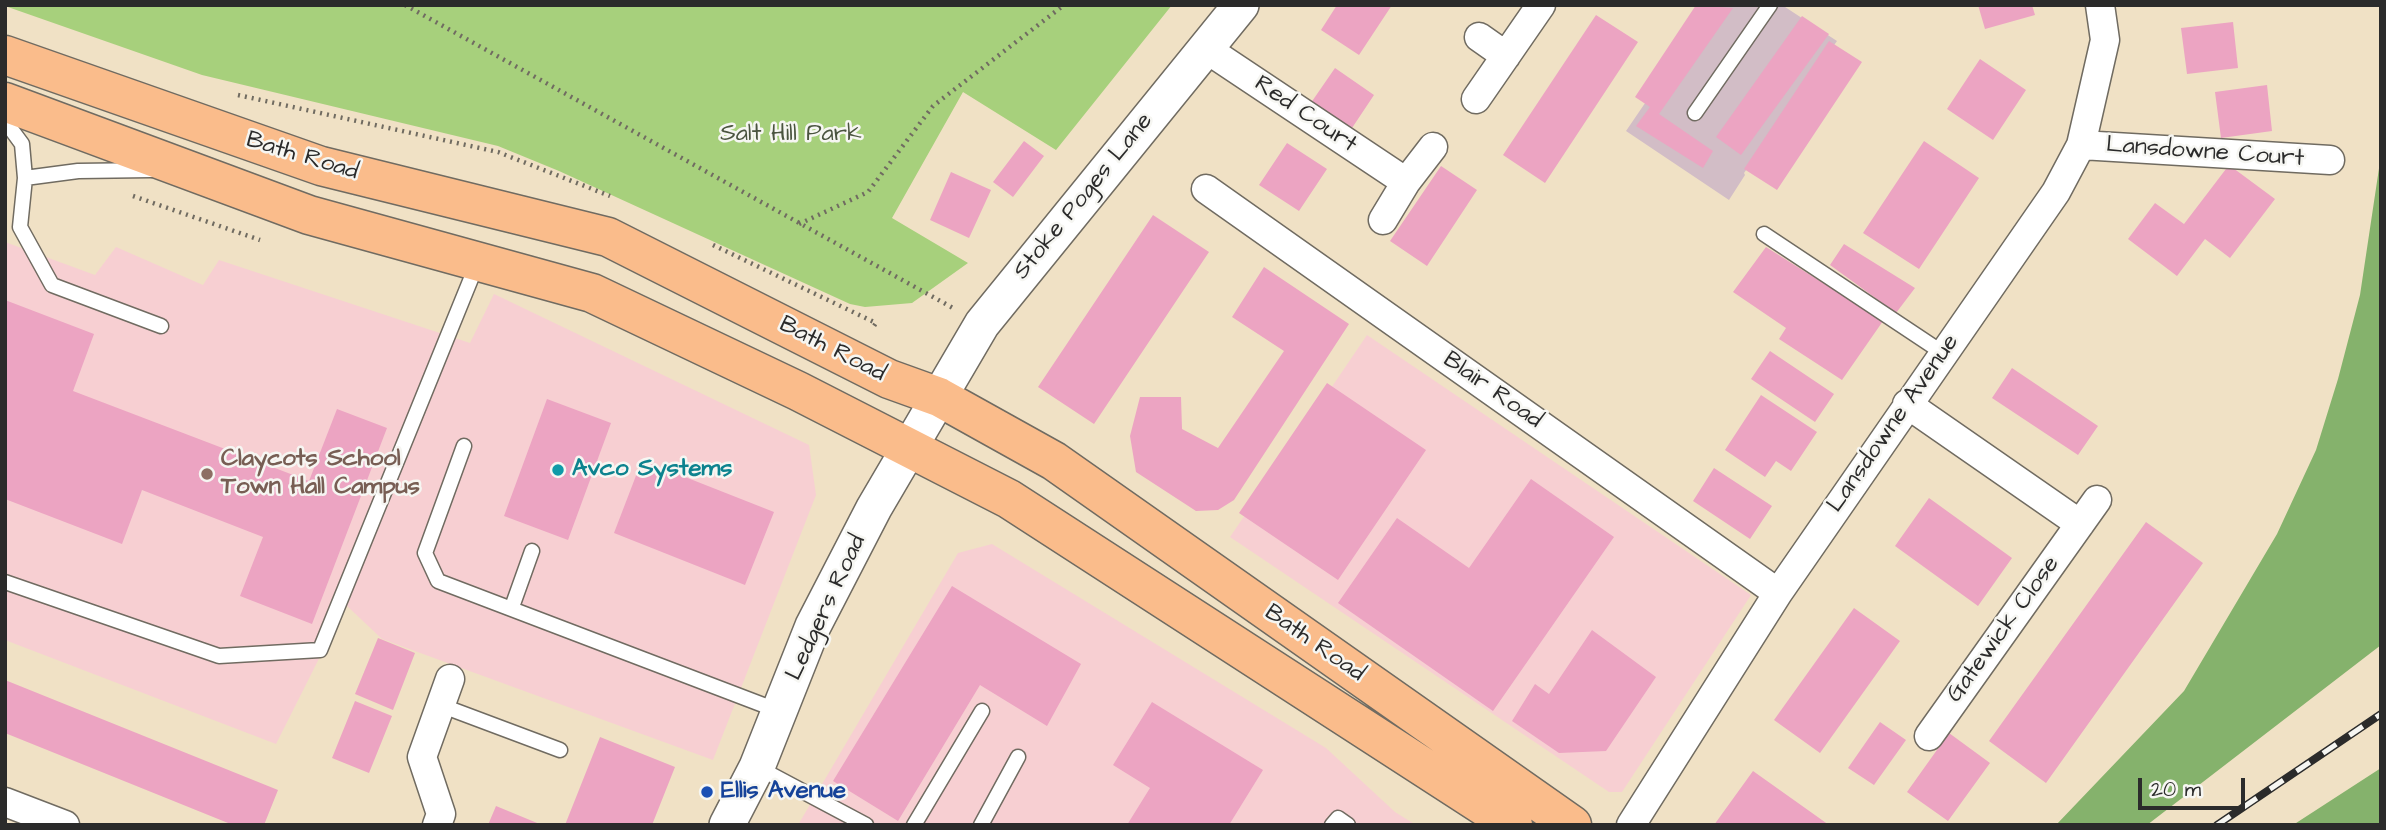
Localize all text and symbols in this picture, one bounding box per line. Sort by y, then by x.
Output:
street label: Red Court [1248,70,1362,160]
street label: Stoke Poges Lane [1008,108,1160,286]
park label: Salt Hill Park [720,121,862,149]
street label: Bath Road [243,126,361,188]
street label: Lansdowne Court [2105,132,2305,174]
street label: Bath Road [774,311,890,389]
street label: Lansdowne Avenue [1822,329,1966,519]
street label: Blair Road [1437,346,1547,436]
place label: Claycots School Town Hall Campus [221,446,420,502]
place label: Avco Systems [572,456,732,484]
marker: Avco Systems [550,462,566,478]
marker: Claycots School Town Hall Campus [199,466,215,482]
street label: Ledgers Road [781,531,873,685]
street label: Gatewick Close [1941,551,2067,709]
street label: Bath Road [1258,599,1370,689]
scale bar [2141,764,2248,808]
text: 20 m [2151,775,2201,804]
place label: Ellis Avenue [721,778,846,806]
marker: Ellis Avenue [699,784,715,800]

